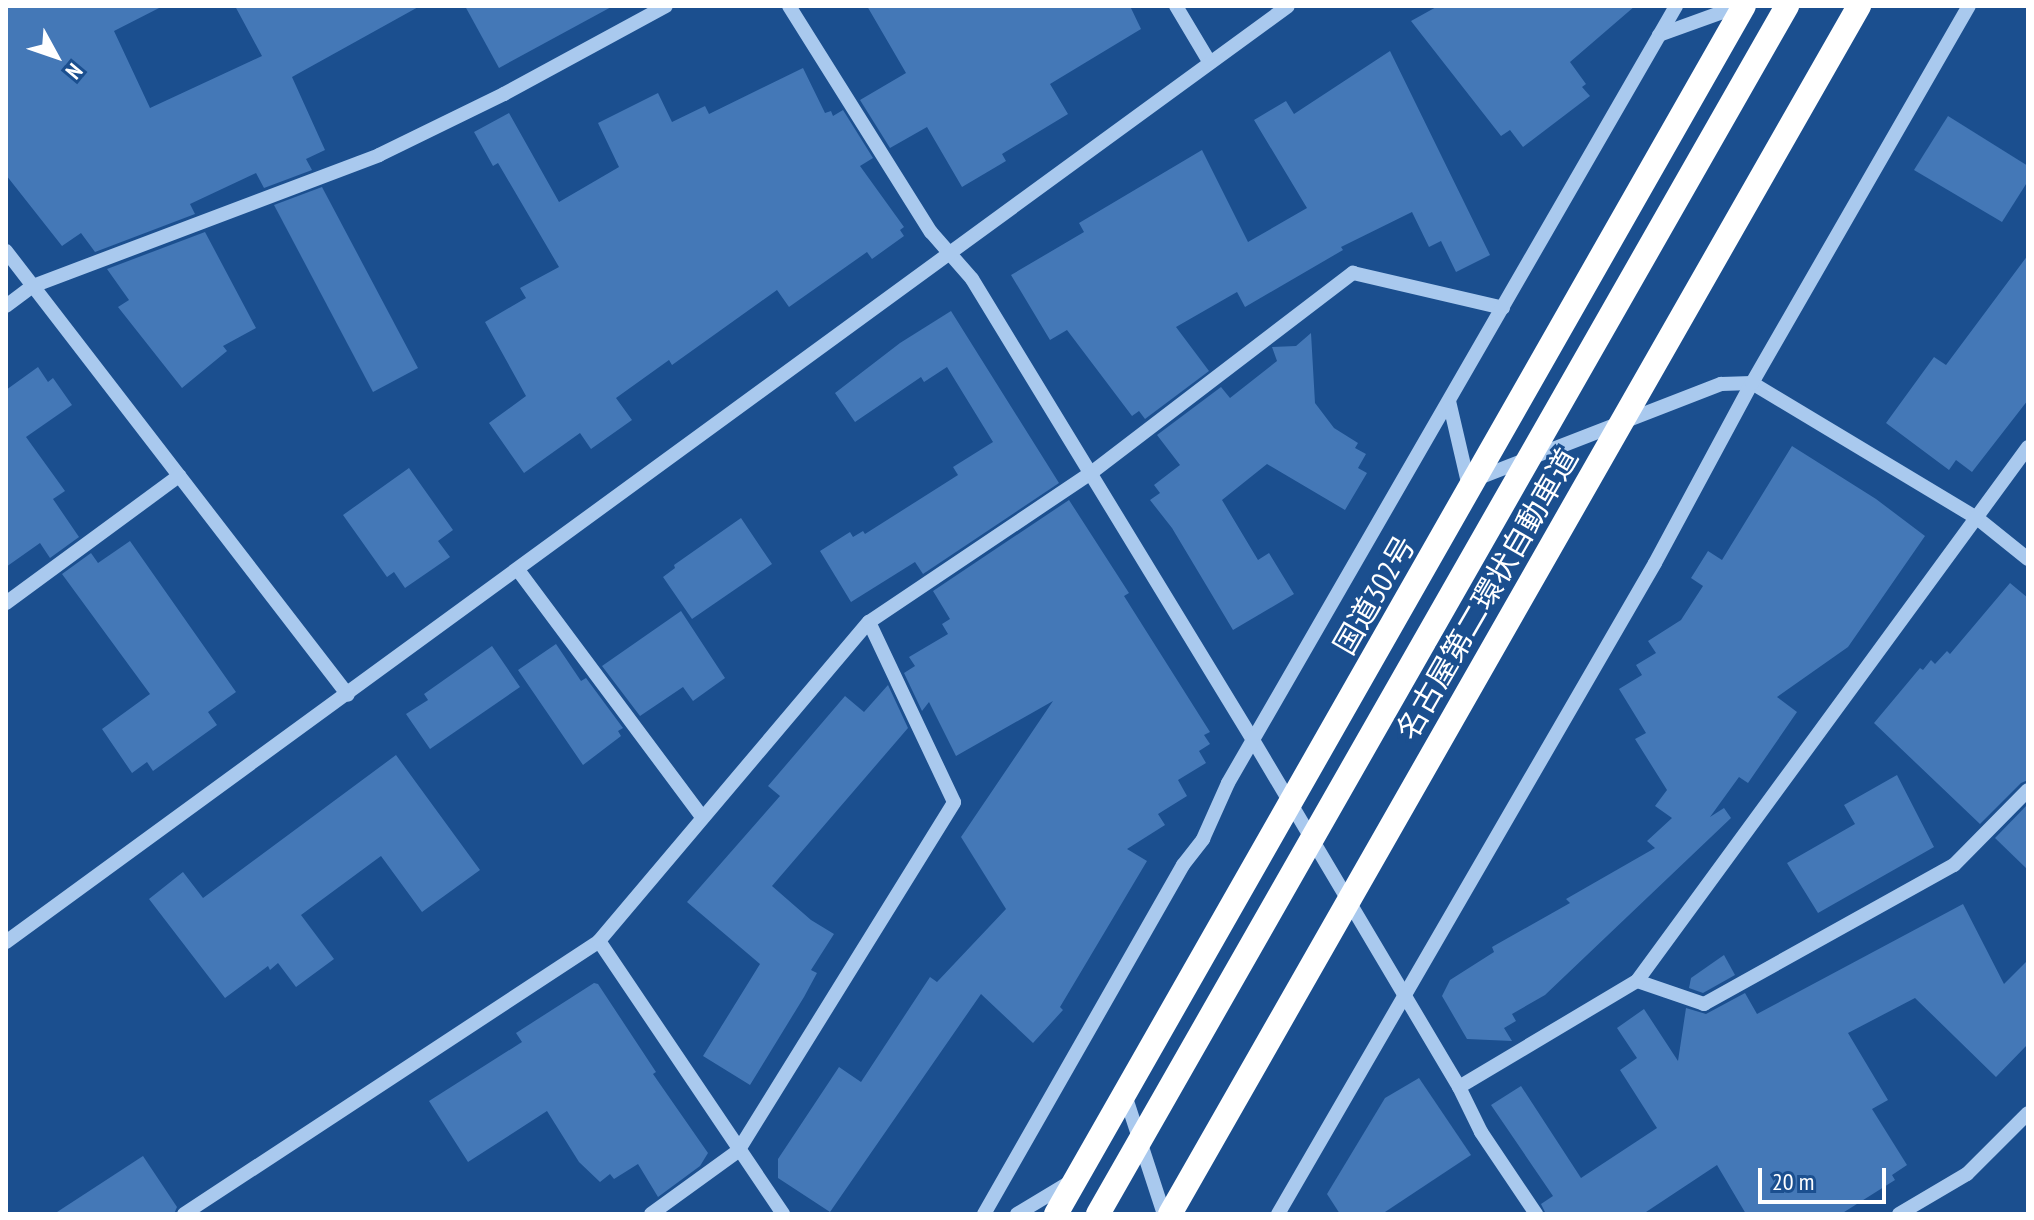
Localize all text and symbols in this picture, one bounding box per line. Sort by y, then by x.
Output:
north arrow [16,16,96,96]
text: N [60,58,89,85]
street label: 名古屋第二環状自動車道 [1389,442,1585,746]
street label: 国道302号 [1326,529,1422,661]
scale bar [1762,1152,1890,1202]
text: 20 m [1772,1166,1814,1197]

